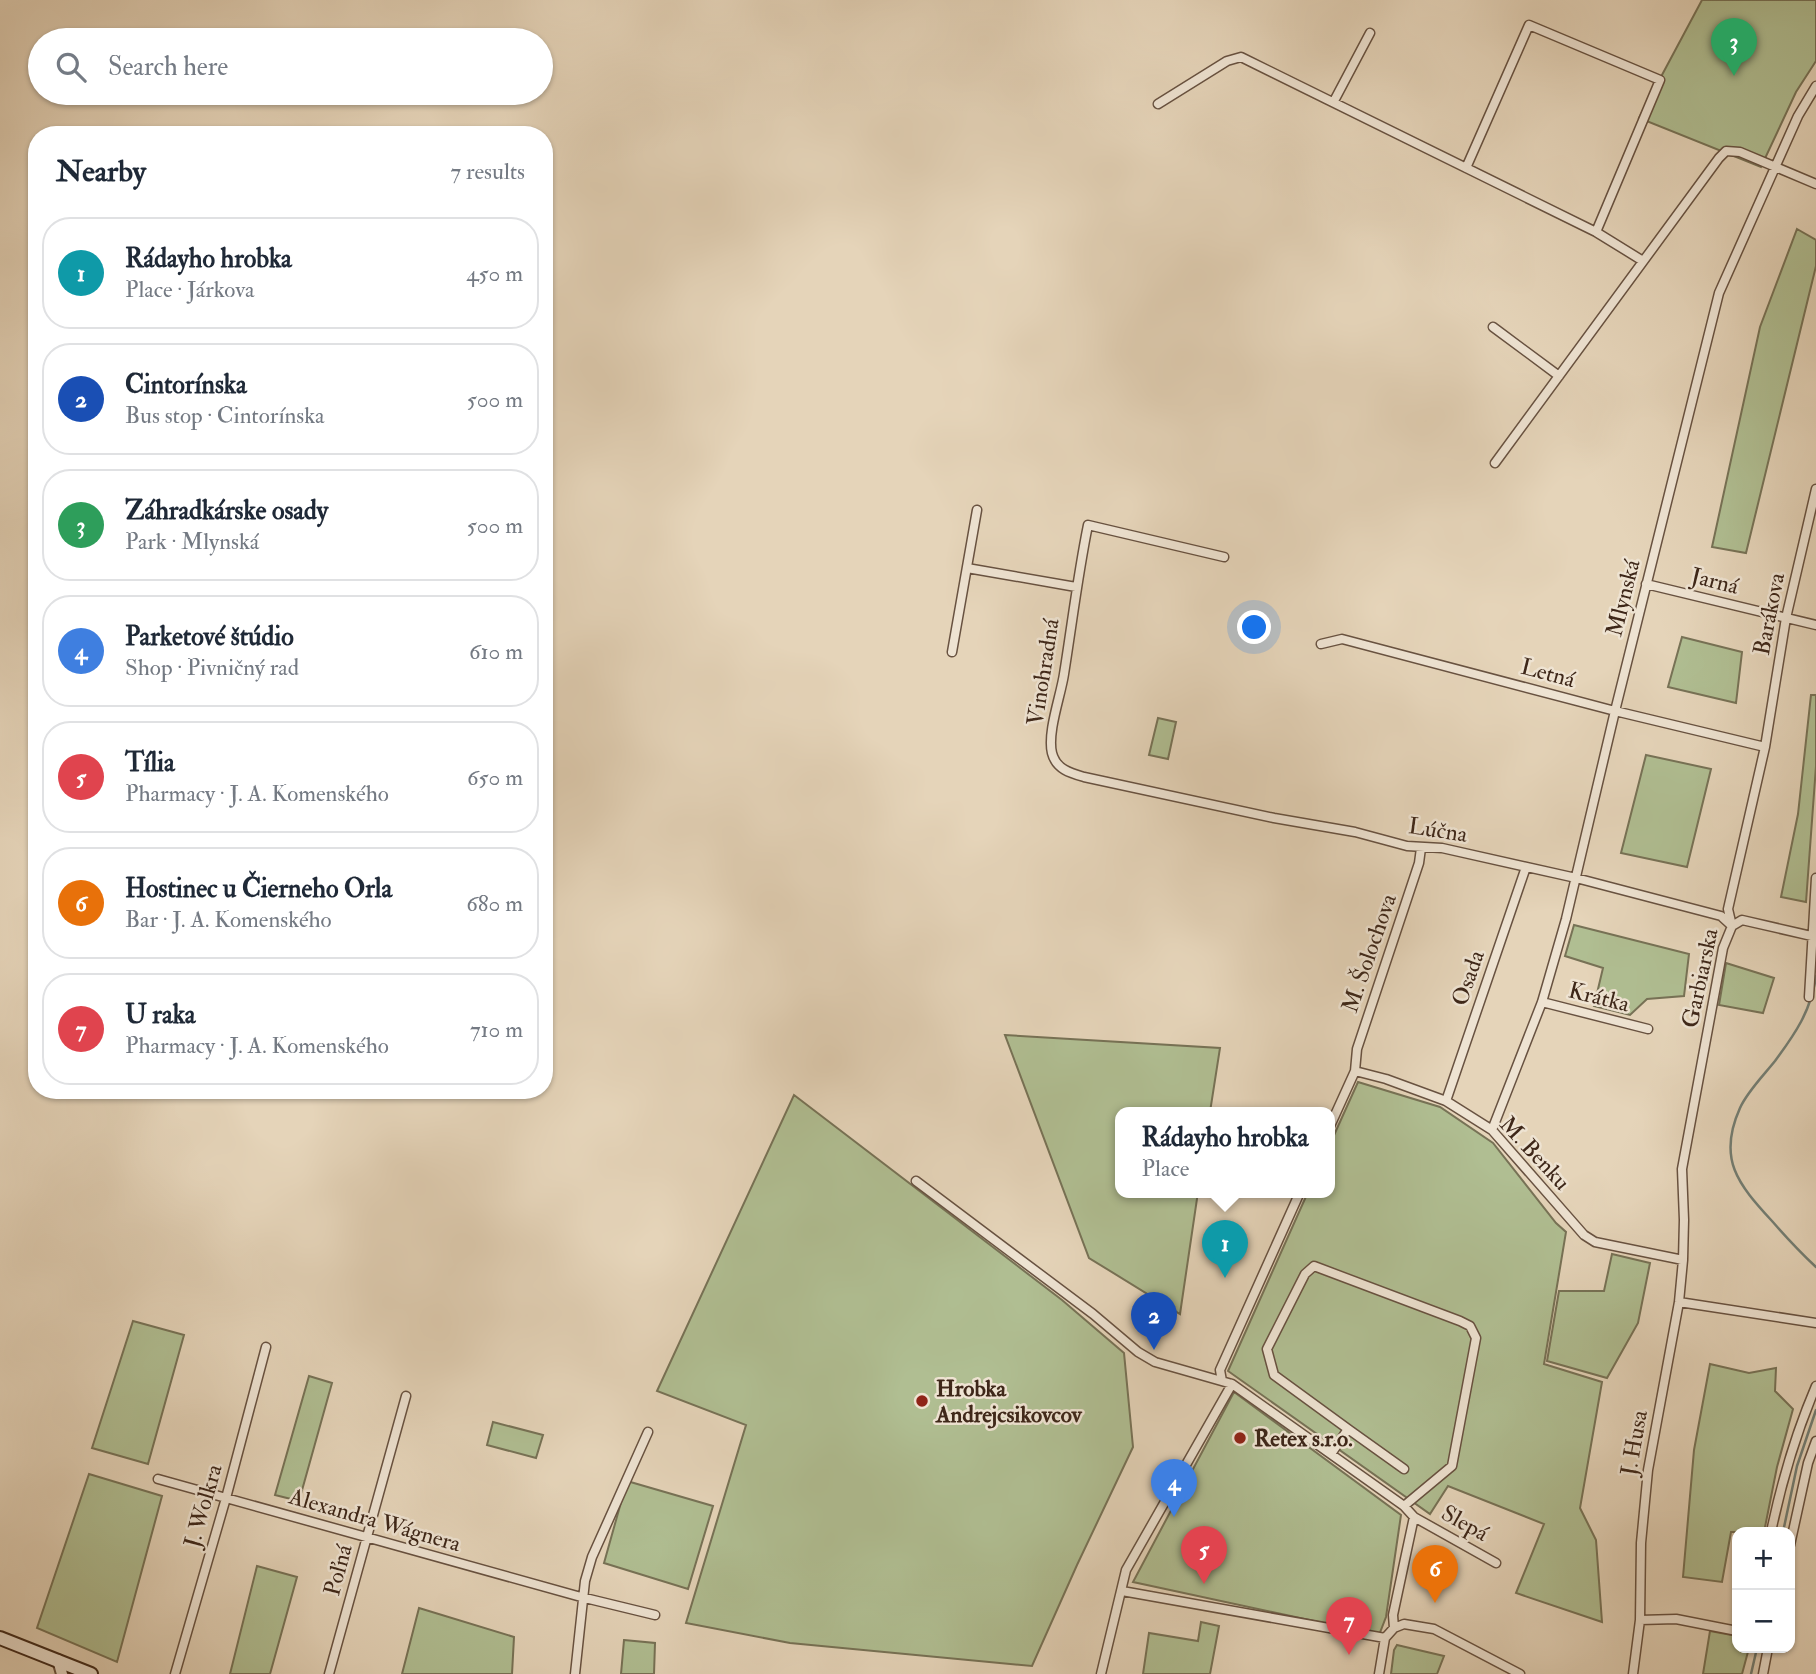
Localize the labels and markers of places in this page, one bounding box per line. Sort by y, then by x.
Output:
pin: 3 [1711,18,1757,76]
pin: 1 [1202,1220,1248,1278]
pin: 2 [1131,1292,1177,1350]
place label: Hrobka Andrejcsikovcov [935,1374,1083,1429]
marker: Hrobka Andrejcsikovcov [914,1393,930,1409]
place label: Retex s.r.o. [1254,1424,1353,1453]
marker: Retex s.r.o. [1232,1430,1248,1446]
pin: 4 [1151,1459,1197,1517]
pin: 5 [1181,1526,1227,1584]
pin: 6 [1412,1545,1458,1603]
pin: 7 [1326,1597,1372,1655]

